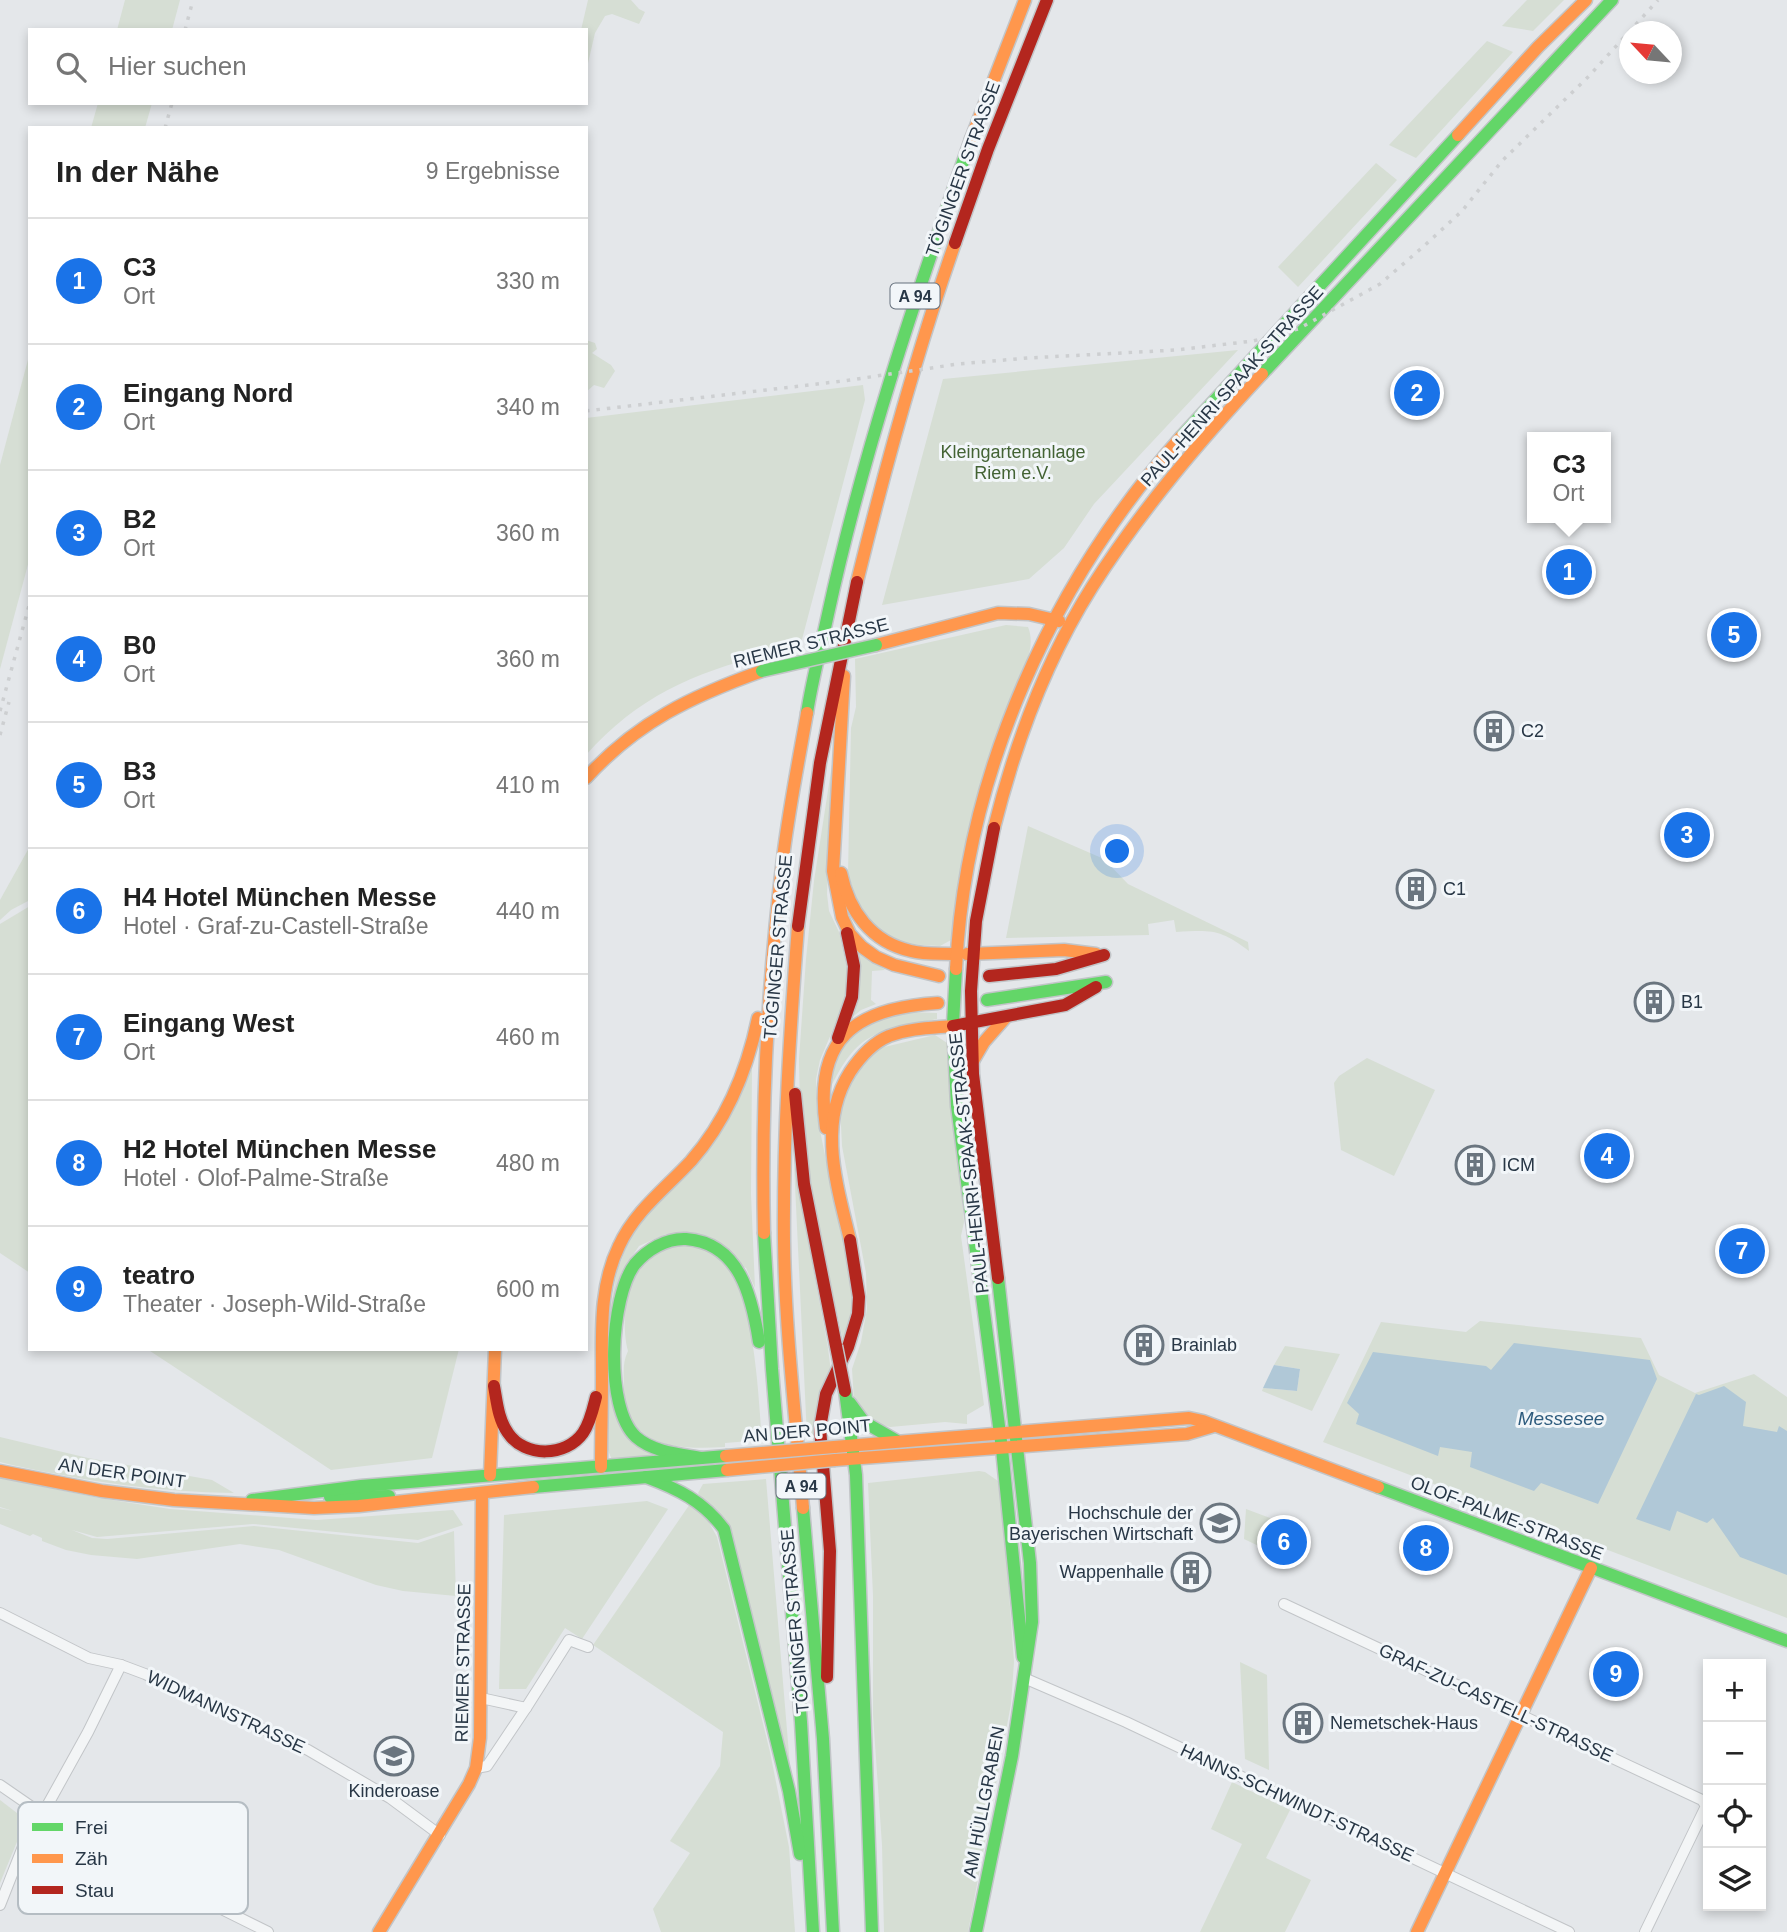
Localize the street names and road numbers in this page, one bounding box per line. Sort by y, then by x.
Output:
street label: TÖGINGER STRASSE [922,79,1004,259]
street label: PAUL-HENRI-SPAAK-STRASSE [1137,282,1327,490]
road number: A 94 [890,284,940,308]
street label: RIEMER STRASSE [731,614,891,672]
street label: TÖGINGER STRASSE [760,854,796,1040]
street label: PAUL-HENRI-SPAAK-STRASSE [945,1031,993,1295]
street label: AN DER POINT [742,1415,872,1447]
street label: AN DER POINT [57,1454,187,1492]
street label: OLOF-PALME-STRASSE [1408,1472,1606,1564]
road number: A 94 [776,1474,826,1498]
street label: TÖGINGER STRASSE [777,1528,813,1714]
street label: RIEMER STRASSE [452,1583,474,1743]
street label: GRAF-ZU-CASTELL-STRASSE [1376,1640,1616,1766]
street label: WIDMANNSTRASSE [144,1667,308,1757]
street label: AM HÜLLGRABEN [959,1724,1009,1880]
street label: HANNS-SCHWINDT-STRASSE [1177,1740,1417,1866]

